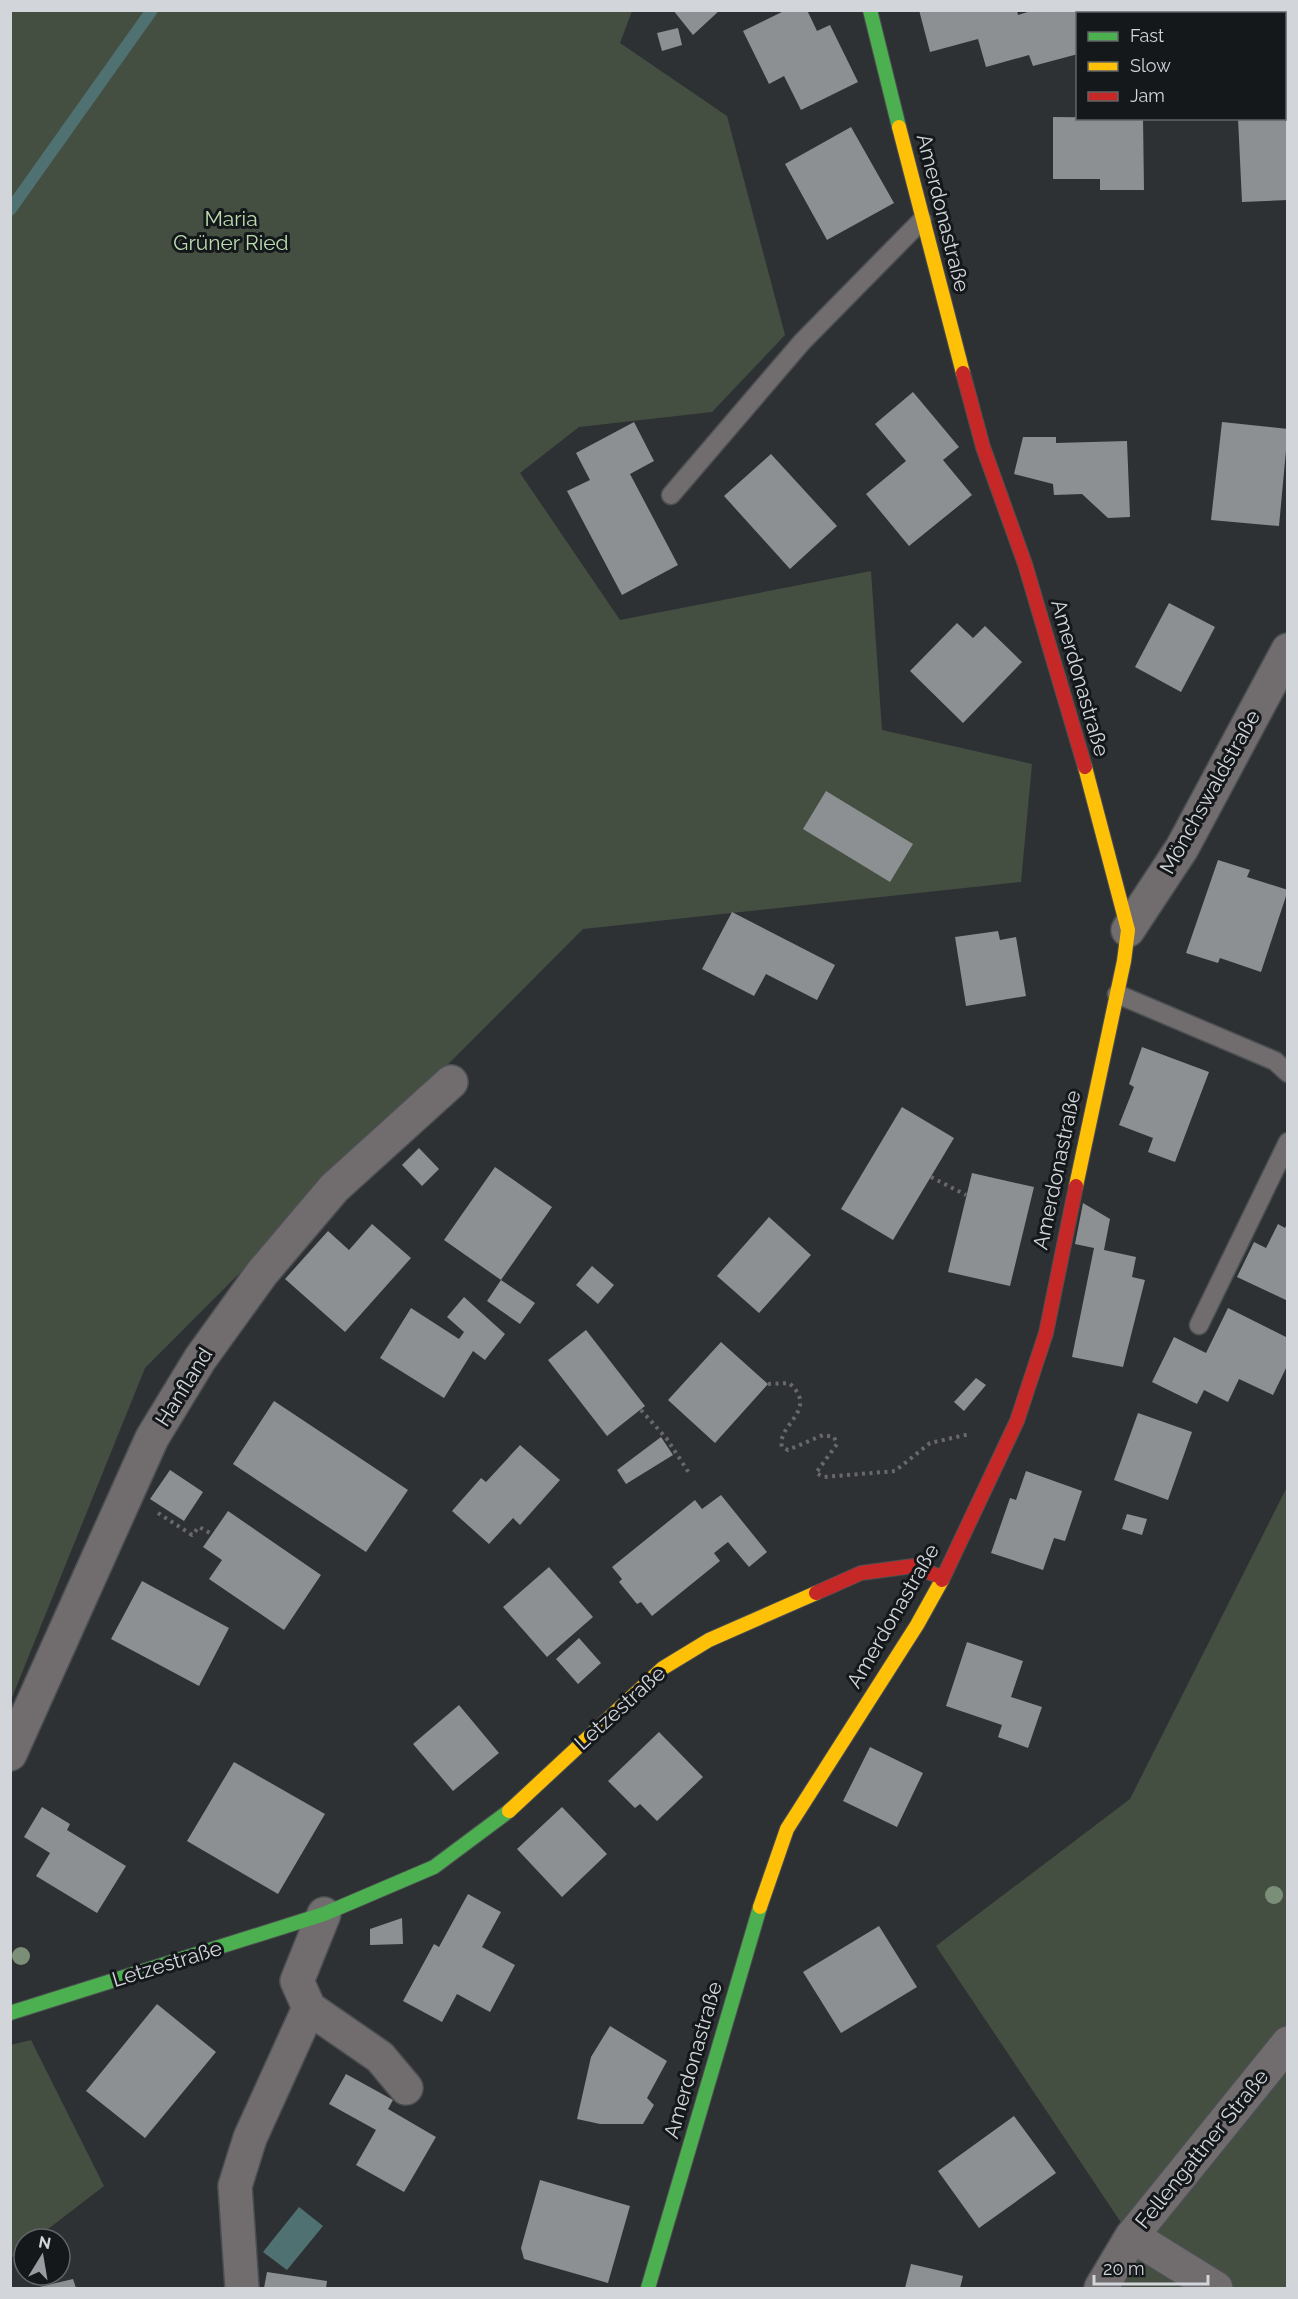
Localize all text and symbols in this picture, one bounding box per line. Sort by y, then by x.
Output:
legend [1076,12,1286,120]
text: Fast [1130,25,1164,46]
text: Slow [1130,55,1171,76]
text: Jam [1130,85,1165,106]
street label: Amerdonastraße [912,131,975,294]
park label: Maria Grüner Ried [173,206,289,255]
street label: Amerdonastraße [1046,597,1115,759]
street label: Mönchswaldstraße [1154,705,1265,878]
street label: Amerdonastraße [1027,1088,1086,1252]
street label: Hanfland [150,1343,217,1431]
street label: Amerdonastraße [841,1539,944,1692]
street label: Letzestraße [569,1660,670,1755]
street label: Letzestraße [109,1935,225,1992]
street label: Amerdonastraße [658,1979,727,2141]
street label: Fellengattner Straße [1130,2064,1273,2233]
north arrow [12,2227,72,2287]
text: N [37,2232,53,2253]
scale bar [1094,2248,1208,2286]
text: 20 m [1103,2258,1145,2279]

